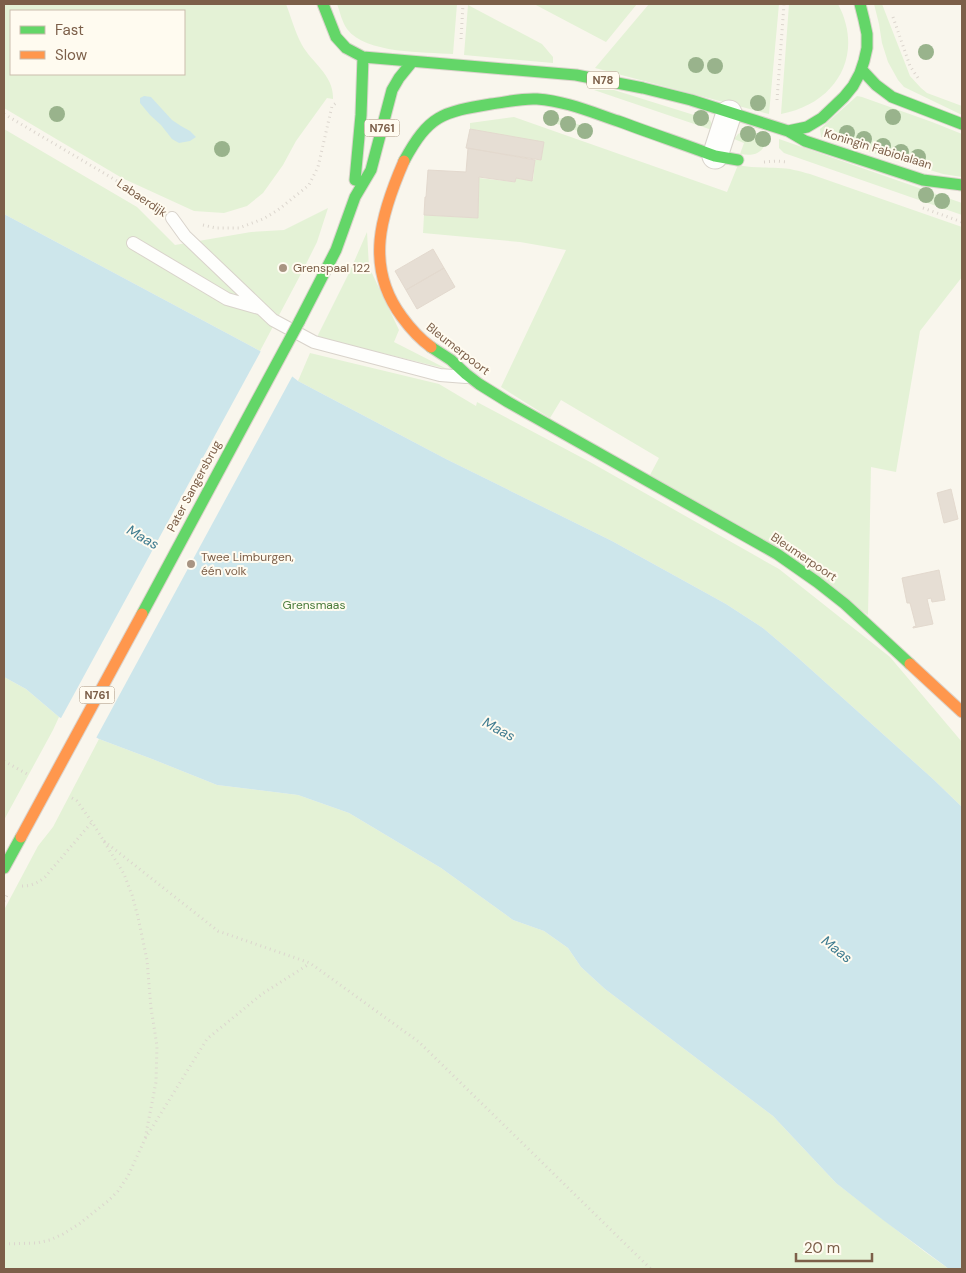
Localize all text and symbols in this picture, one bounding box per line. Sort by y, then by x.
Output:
legend [10,10,185,75]
text: Fast [55,20,84,40]
text: Slow [55,45,88,65]
road number: N78 [587,72,619,88]
road number: N761 [364,120,400,136]
street label: Koningin Fabiolalaan [822,125,934,173]
street label: Labaerdijk [114,175,170,221]
place label: Grenspaal 122 [293,260,370,276]
marker: Grenspaal 122 [277,262,289,274]
street label: Bleumerpoort [423,319,493,379]
street label: Pater Sangersbrug [163,437,225,535]
water label: Maas [124,521,162,553]
street label: Bleumerpoort [768,529,840,585]
place label: Twee Limburgen, één volk [201,549,294,579]
marker: Twee Limburgen, één volk [185,558,197,570]
park label: Grensmaas [283,597,345,613]
road number: N761 [80,686,114,704]
water label: Maas [480,713,518,745]
water label: Maas [818,931,856,967]
scale bar [796,1230,872,1262]
text: 20 m [804,1238,840,1258]

